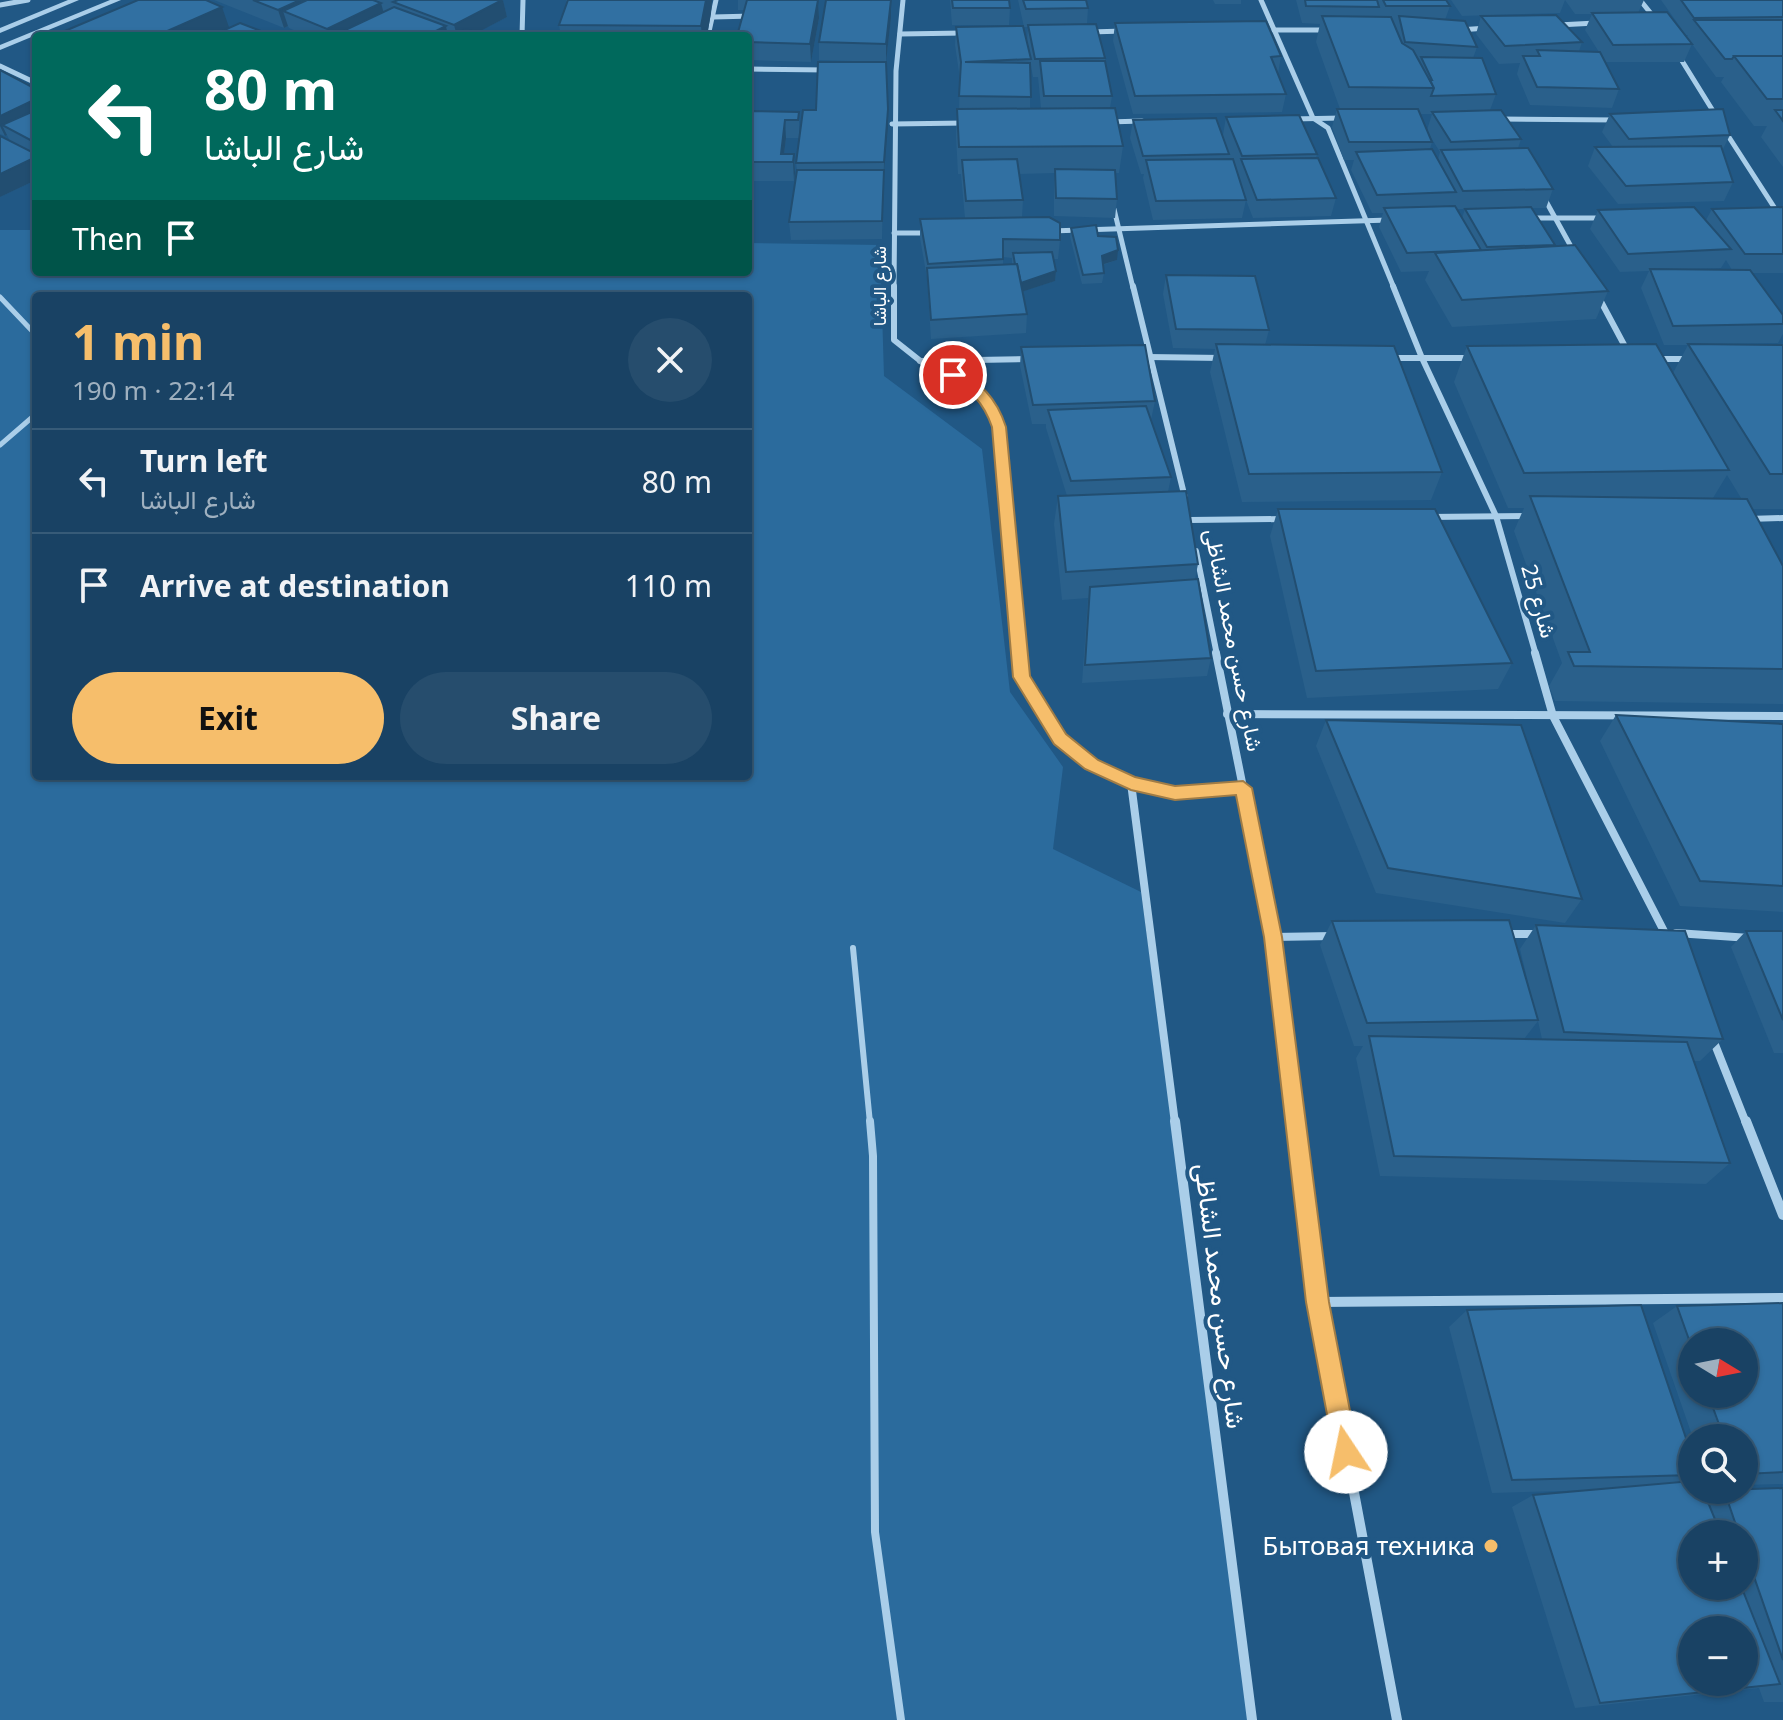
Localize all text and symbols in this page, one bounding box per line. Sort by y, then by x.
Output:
text: 80 m [204,50,337,126]
icon: left [72,64,176,168]
text: شارع الباشا [204,122,364,171]
icon: arrive [159,216,203,260]
text: Then [72,218,143,259]
street label: شارع الباشا [867,246,892,326]
text: 1 min [72,309,204,374]
button: close [628,318,712,402]
pin [919,341,987,409]
icon: arrive [931,353,975,397]
text: 190 m · 22:14 [72,372,235,408]
text: Turn left [140,440,268,481]
icon: left [72,459,116,503]
text: 80 m [642,461,712,502]
text: شارع الباشا [140,481,256,517]
street label: شارع حسن محمد الشاظى [1198,526,1271,754]
street label: شارع 25 [1514,560,1565,641]
icon: arrive [72,563,116,607]
text: Arrive at destination [140,565,450,606]
text: 110 m [625,565,712,606]
button: Exit [72,672,384,764]
button: Share [400,672,712,764]
street label: شارع حسن محمد الشاظى [1186,1161,1255,1431]
north arrow [1678,1328,1758,1408]
map controls [1678,1328,1758,1696]
position arrow [1304,1410,1388,1494]
button: search [1678,1424,1758,1504]
button: + [1678,1520,1758,1600]
place label: Бытовая техника [1262,1527,1475,1563]
marker: Бытовая техника [1482,1537,1500,1555]
button: − [1678,1616,1758,1696]

